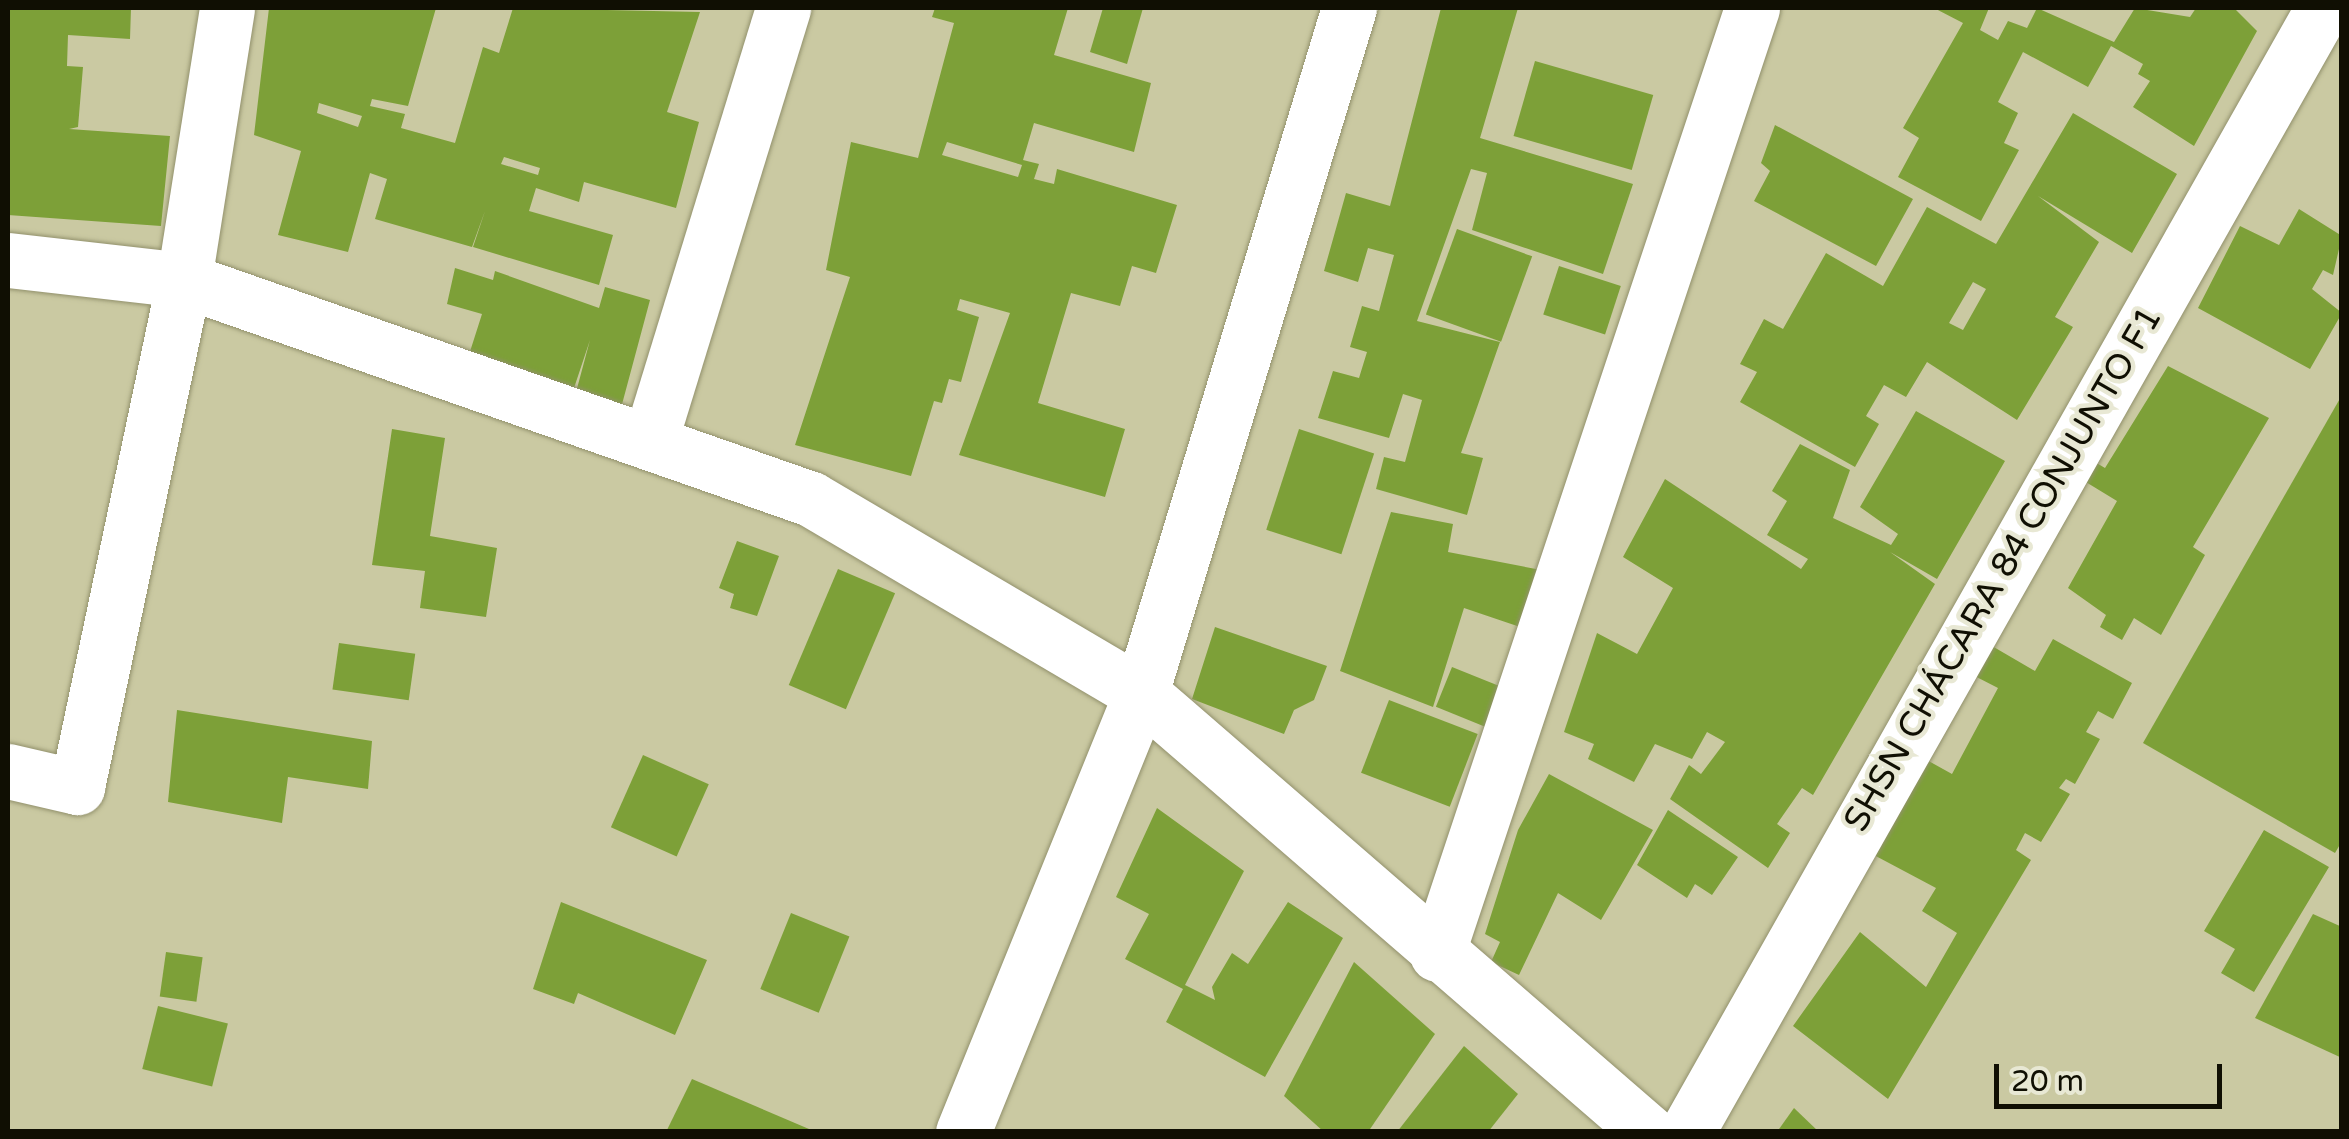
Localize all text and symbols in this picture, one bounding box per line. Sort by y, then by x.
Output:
street label: SHSN CHÁCARA 84 CONJUNTO F1 [1835,299,2171,839]
scale bar [1999,1044,2226,1106]
text: 20 m [2011,1063,2084,1100]

